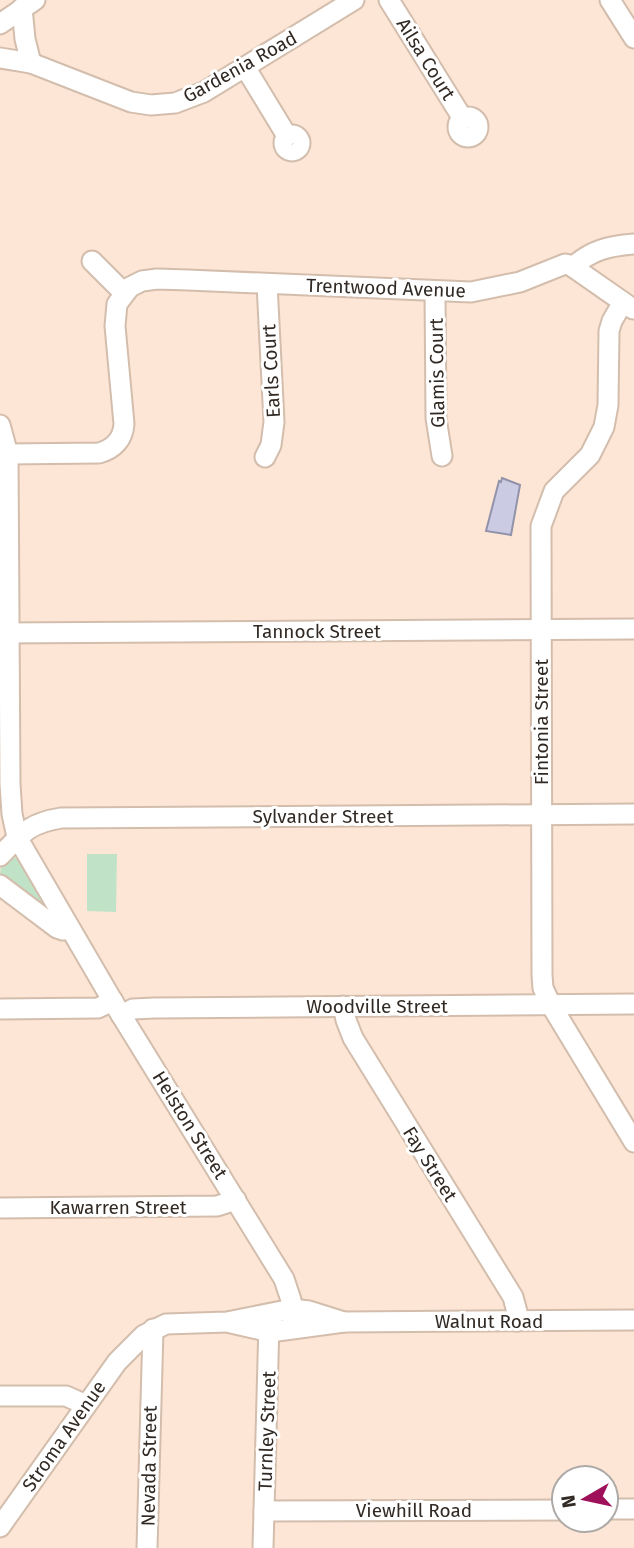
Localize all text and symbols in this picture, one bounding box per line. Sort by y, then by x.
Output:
street label: Ailsa Court [392,14,460,104]
street label: Gardenia Road [179,26,301,108]
street label: Trentwood Avenue [306,274,466,302]
street label: Glamis Court [425,318,449,428]
street label: Earls Court [257,323,285,418]
street label: Tannock Street [253,620,381,643]
street label: Fintonia Street [530,659,553,785]
street label: Sylvander Street [252,805,394,828]
street label: Woodville Street [306,995,448,1018]
street label: Helston Street [148,1067,232,1183]
street label: Fay Street [398,1122,462,1206]
street label: Kawarren Street [49,1196,187,1219]
street label: Walnut Road [435,1310,543,1333]
street label: Turnley Street [253,1370,281,1492]
street label: Stroma Avenue [17,1376,111,1496]
street label: Nevada Street [136,1405,162,1527]
north arrow [550,1464,620,1534]
text: N [556,1494,581,1510]
street label: Viewhill Road [356,1499,472,1522]

